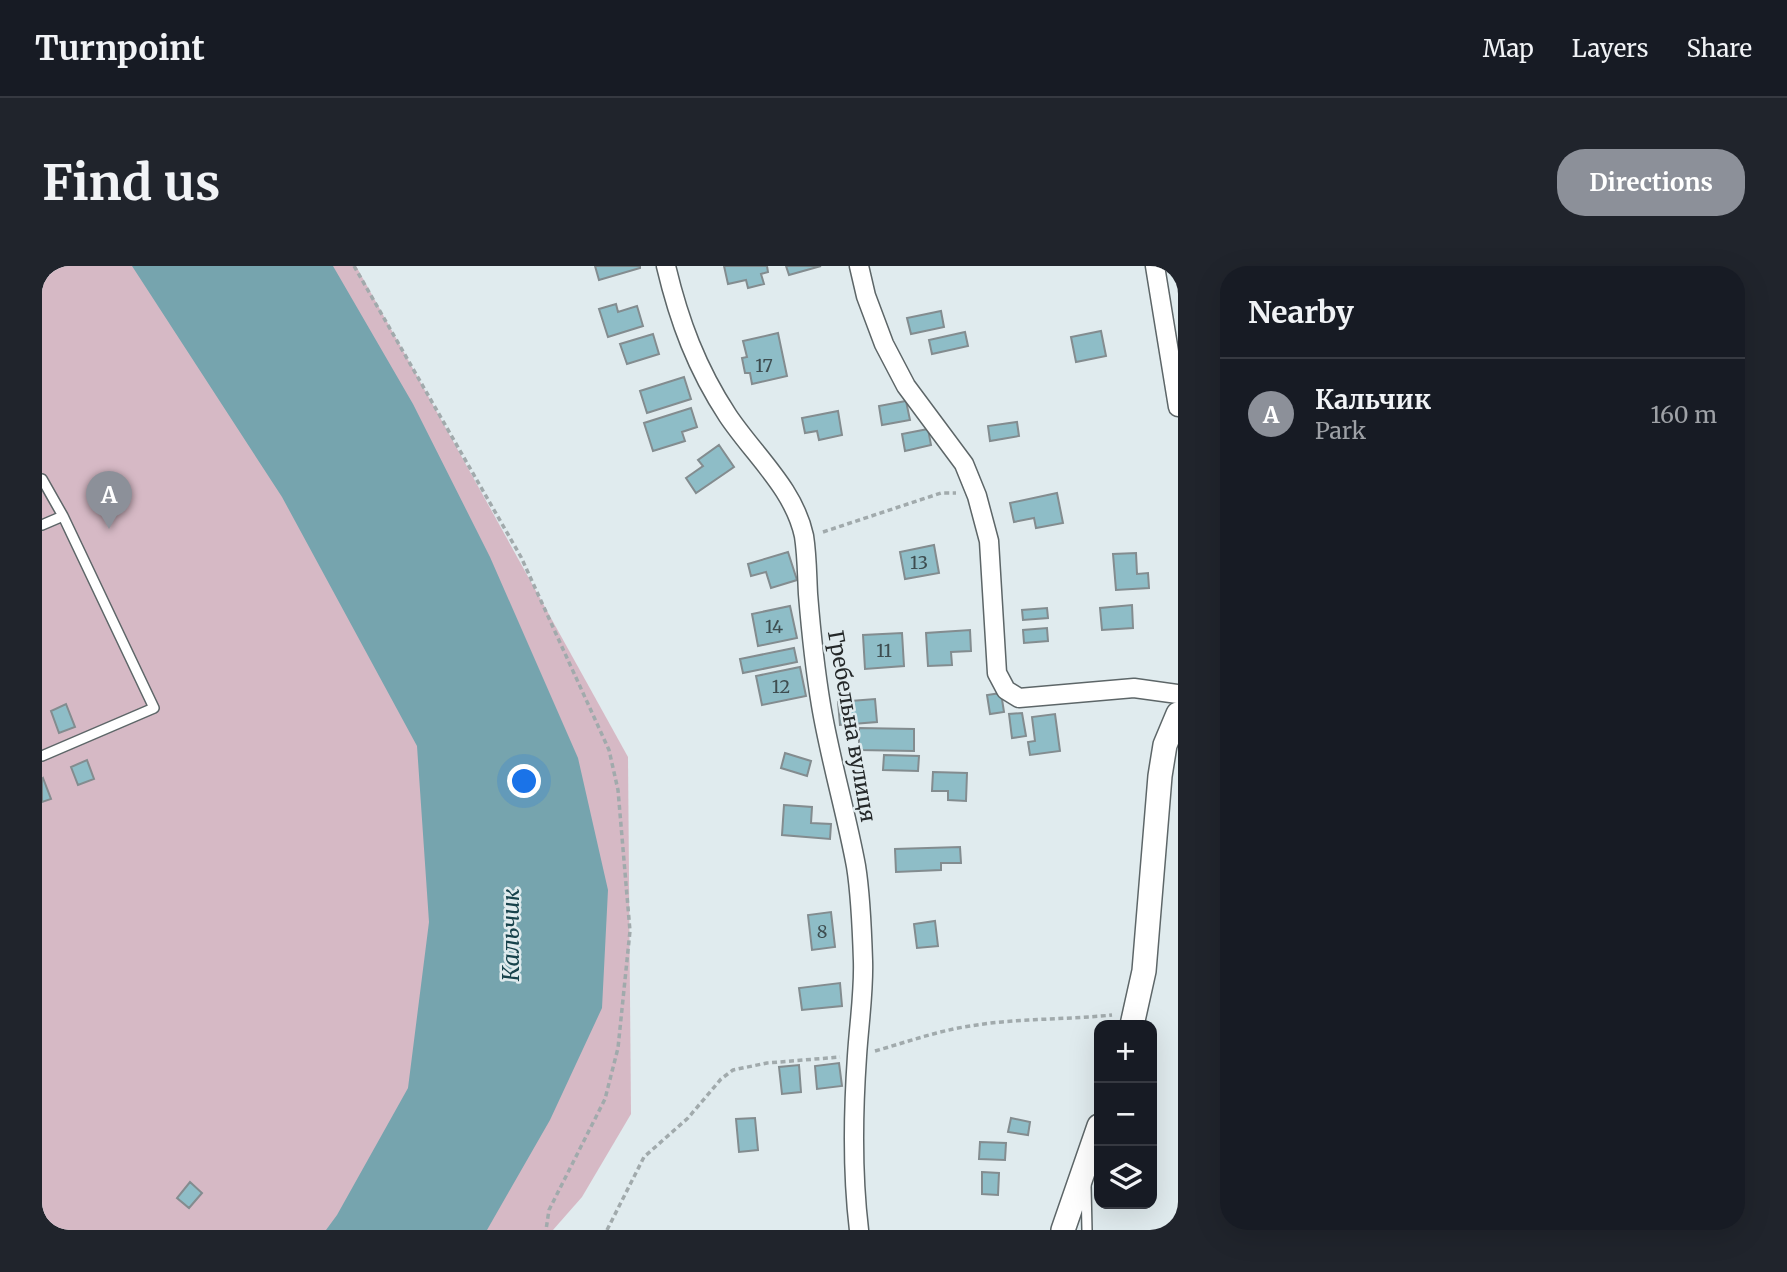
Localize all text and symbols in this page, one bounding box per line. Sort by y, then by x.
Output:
text: Turnpoint [35,28,205,69]
text: Map [1483,33,1534,64]
text: Layers [1572,33,1648,64]
text: Share [1686,33,1752,64]
button: Directions [1557,149,1745,216]
text: Find us [42,152,220,213]
text: Nearby [1248,293,1354,331]
house number: 17 [755,354,773,377]
text: Кальчик [1315,383,1431,416]
text: A [1263,400,1279,429]
text: 160 m [1651,400,1717,429]
text: Park [1315,416,1366,445]
pin: A [86,471,132,529]
house number: 13 [910,551,928,574]
house number: 14 [765,615,783,638]
street label: Гребельна вулиця [822,628,882,824]
house number: 11 [876,639,892,662]
house number: 12 [772,675,790,698]
your location [507,764,541,798]
water label: Кальчик [496,888,525,981]
house number: 8 [817,920,827,943]
map controls [1094,1020,1157,1209]
button: + [1094,1020,1157,1083]
button: − [1094,1083,1157,1146]
button: layers [1094,1146,1157,1209]

